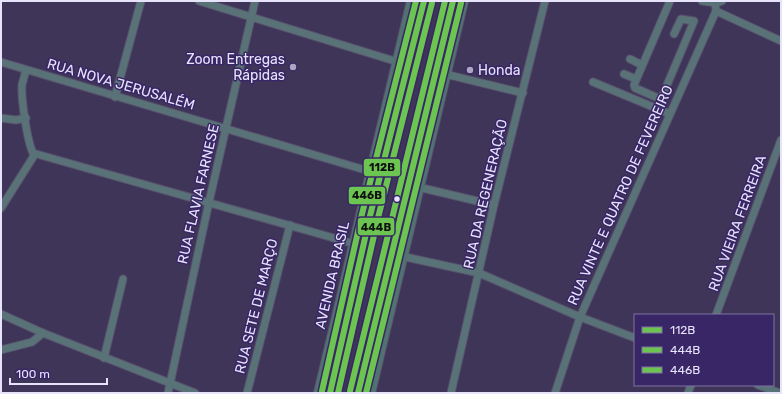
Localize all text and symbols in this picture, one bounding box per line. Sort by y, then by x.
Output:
place label: Zoom Entregas Rápidas [186,51,285,84]
street label: RUA NOVA JERUSALÉM [45,54,197,114]
marker: Zoom Entregas Rápidas [288,62,298,72]
place label: Honda [478,62,521,79]
marker: Honda [465,65,475,75]
street label: RUA VINTE E QUATRO DE FEVEREIRO [564,83,677,308]
street label: RUA DA REGENERAÇÃO [459,117,511,271]
street label: RUA FLAVIA FARNESE [174,123,223,266]
street label: RUA VIEIRA FERREIRA [705,152,770,294]
line badge: 112B [363,158,401,177]
text: 112B [369,161,395,174]
line badge: 446B [348,186,386,205]
text: 446B [352,189,382,202]
unlabelled marker [392,194,402,204]
line badge: 444B [357,217,395,236]
street label: AVENIDA BRASIL [312,220,353,331]
text: 444B [361,221,391,234]
street label: RUA SETE DE MARÇO [231,237,281,375]
legend [634,314,774,386]
text: 112B [670,323,695,337]
text: 444B [670,343,700,357]
scale bar [10,360,107,386]
text: 446B [670,363,700,377]
text: 100 m [16,367,50,381]

